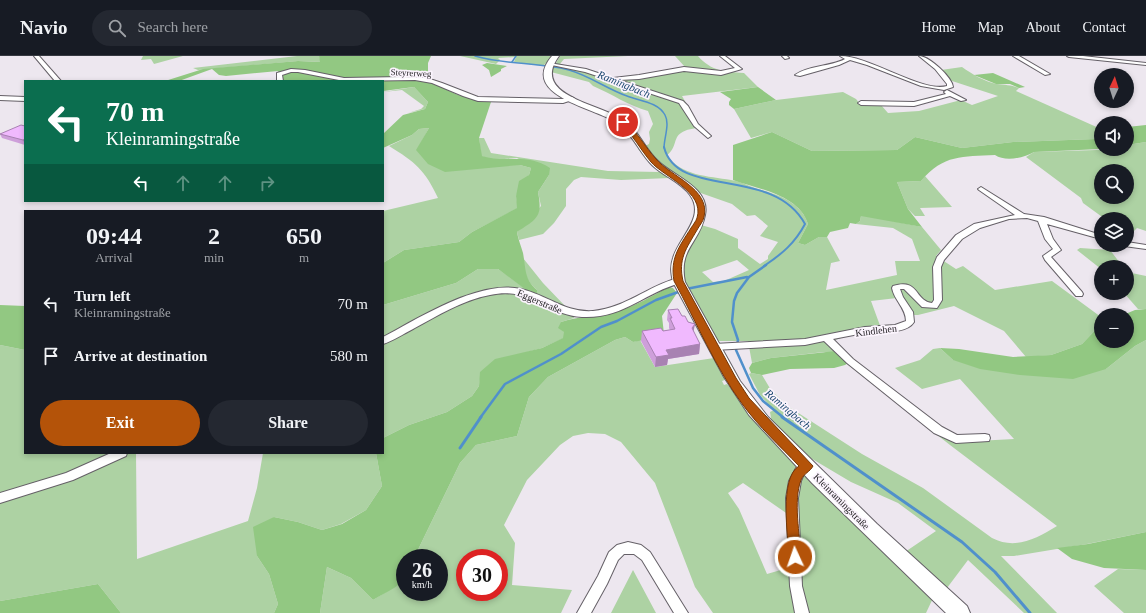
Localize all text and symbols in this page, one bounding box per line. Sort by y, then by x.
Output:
search box [92,10,372,46]
text: Navio [20,17,68,38]
icon: search [106,17,128,39]
text: Search here [138,19,208,35]
text: Home [922,20,956,35]
text: Map [978,20,1003,35]
text: About [1025,20,1060,35]
text: Contact [1082,20,1126,35]
street label: Steyrerweg [390,67,432,79]
water label: Ramingbach [595,68,652,100]
north arrow [1094,68,1134,108]
map controls [1094,68,1134,348]
icon: left [40,96,92,148]
text: 70 m [106,96,164,127]
pin [606,105,640,139]
icon: arrive [612,111,634,133]
button: sound [1094,116,1134,156]
text: Kleinramingstraße [106,129,240,149]
button: search [1094,164,1134,204]
icon: left [130,172,152,194]
icon: ahead [172,172,194,194]
icon: ahead [214,172,236,194]
icon: right [256,172,278,194]
button: layers [1094,212,1134,252]
text: 09:44 [86,223,142,249]
text: 2 [208,223,220,249]
text: 650 [286,223,322,249]
text: Arrival [95,250,133,265]
text: min [204,250,224,265]
text: m [299,250,309,265]
button: + [1094,260,1134,300]
street label: Eggerstraße [516,287,564,316]
text: Turn left [74,288,131,304]
icon: left [40,293,62,315]
text: 70 m [338,296,368,312]
text: Kleinramingstraße [74,305,171,320]
button: − [1094,308,1134,348]
street label: Kindlehen [855,322,897,338]
icon: arrive [40,345,62,367]
text: Arrive at destination [74,348,207,364]
text: 580 m [330,348,368,364]
water label: Ramingbach [762,386,814,432]
button: Exit [40,400,200,446]
button: Share [208,400,368,446]
street label: Kleinramingstraße [811,471,872,532]
position arrow [774,536,816,578]
speed limit sign: 30 [456,549,508,601]
text: 26 [412,559,432,581]
text: km/h [412,579,432,590]

